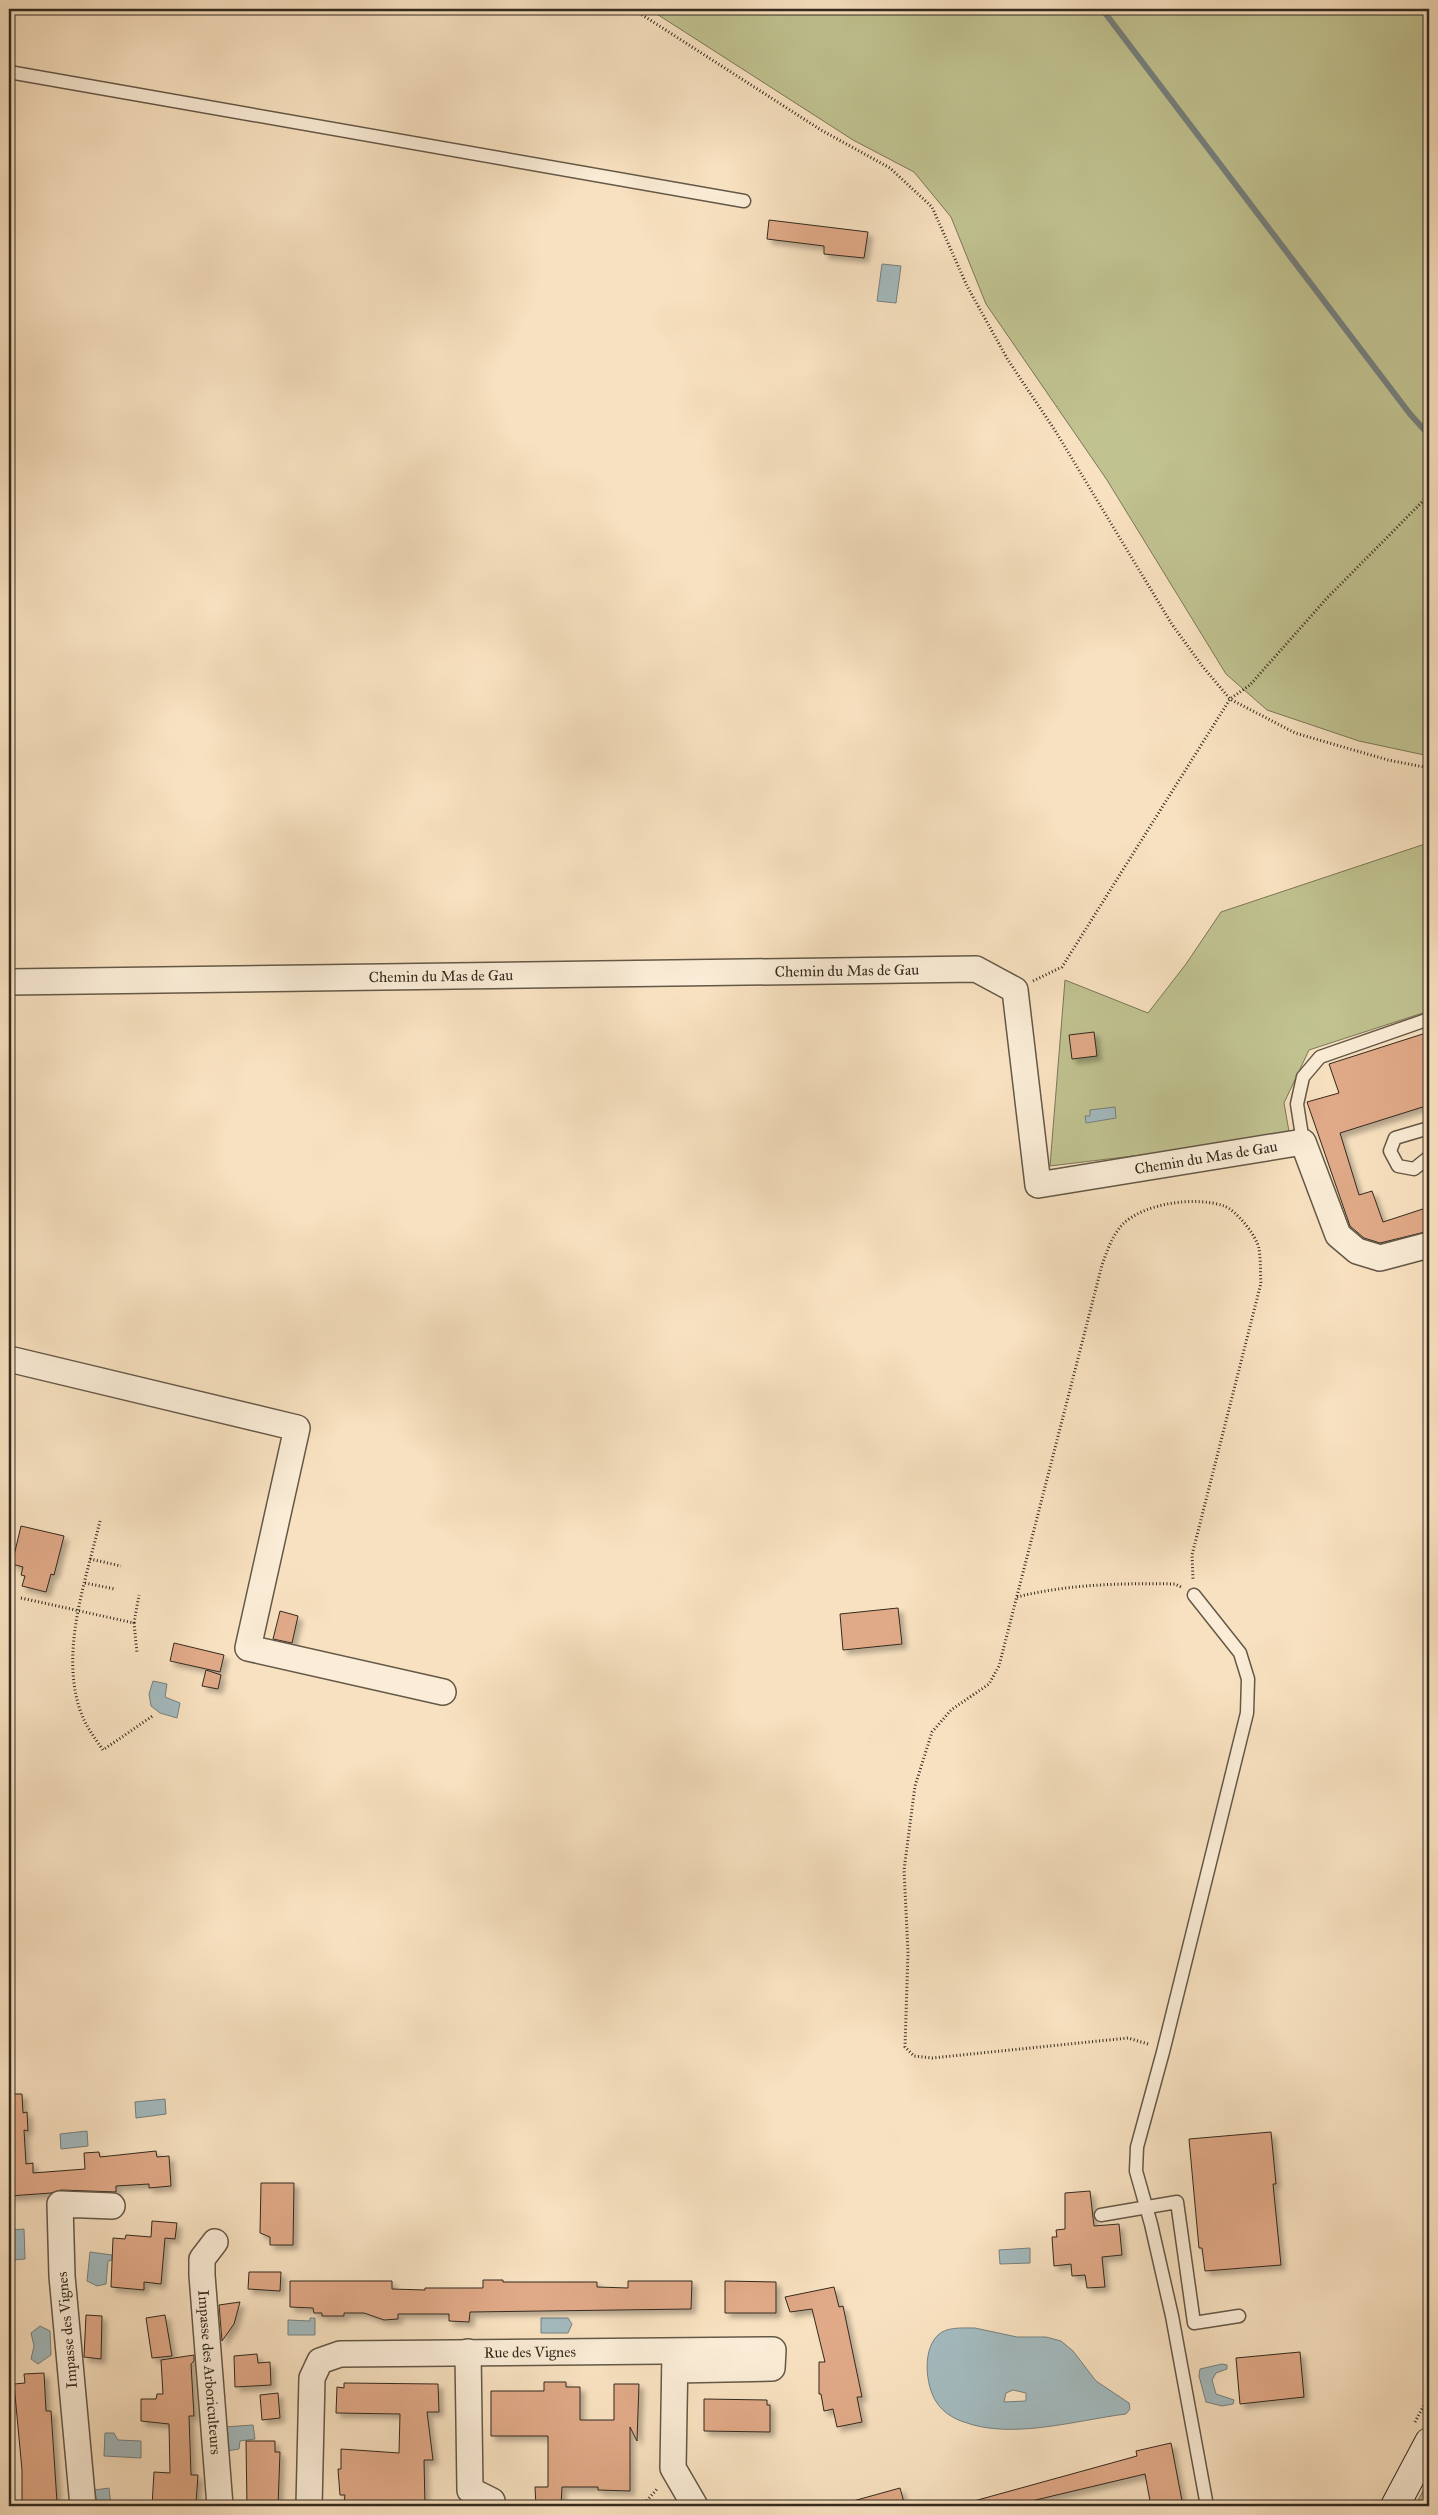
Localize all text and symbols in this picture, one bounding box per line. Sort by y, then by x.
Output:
street label: Chemin du Mas de Gau [775,961,919,981]
street label: Chemin du Mas de Gau [369,966,513,986]
street label: Chemin du Mas de Gau [1133,1137,1279,1178]
street label: Impasse des Vignes [53,2271,81,2389]
street label: Impasse des Arboriculteurs [194,2289,225,2455]
street label: Rue des Vignes [484,2343,576,2362]

